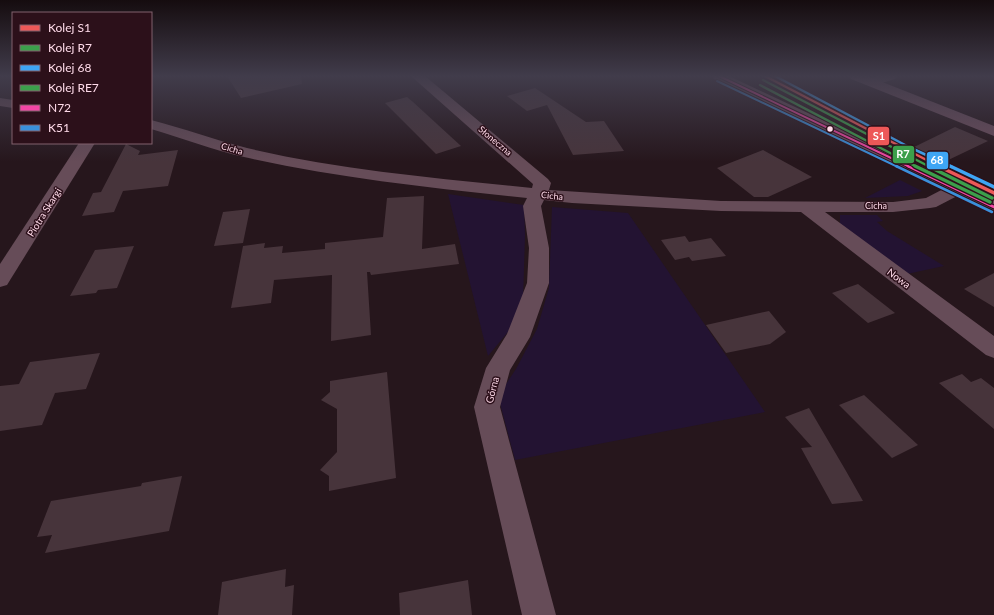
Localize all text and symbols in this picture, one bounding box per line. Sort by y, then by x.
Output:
legend [12,12,152,144]
text: Kolej S1 [48,20,91,35]
text: Kolej R7 [48,40,92,55]
text: Kolej 68 [48,60,91,75]
text: Kolej RE7 [48,80,99,95]
text: N72 [48,100,71,115]
text: K51 [48,120,70,135]
street label: Słoneczna [476,123,514,158]
unlabelled marker [825,124,835,134]
line badge: S1 [867,126,890,146]
text: S1 [873,129,885,142]
street label: Cicha [220,140,244,157]
line badge: R7 [892,145,915,164]
text: R7 [896,147,910,160]
line badge: 68 [926,151,949,170]
text: 68 [931,153,943,166]
street label: Piotra Skargi [24,185,64,239]
street label: Cicha [541,189,564,202]
street label: Cicha [865,200,887,211]
street label: Nowa [885,265,913,291]
street label: Górna [483,375,501,405]

